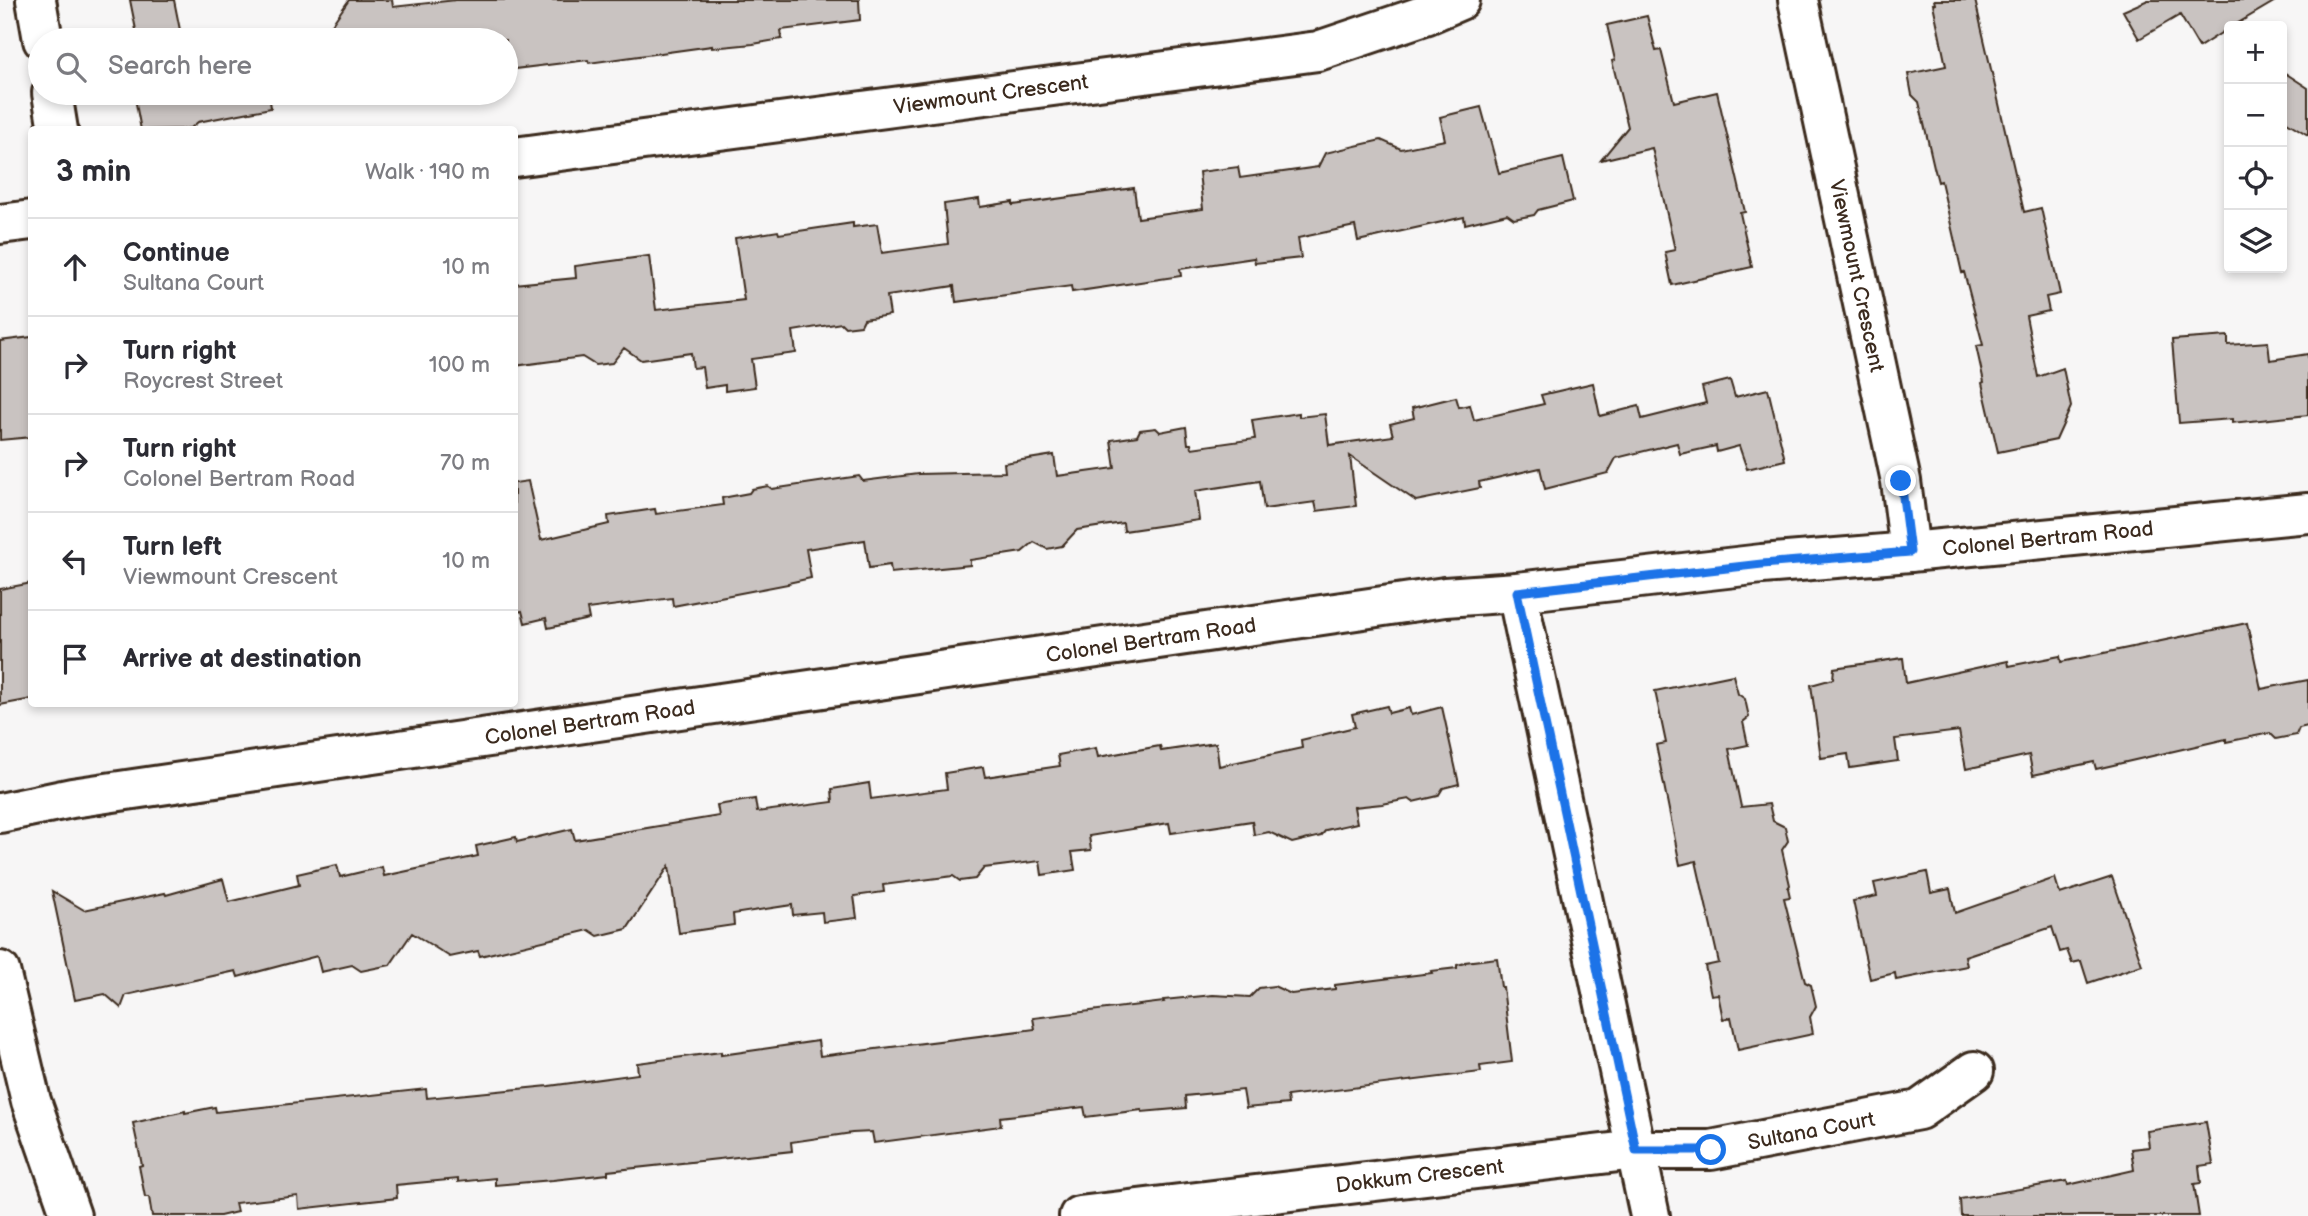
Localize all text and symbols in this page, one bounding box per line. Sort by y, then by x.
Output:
map controls [2224,21,2287,273]
button: + [2224,21,2287,84]
search box [28,28,518,105]
icon: search [52,48,90,86]
text: Search here [108,51,252,82]
street label: Viewmount Crescent [892,69,1090,119]
button: − [2224,84,2287,147]
button: locate [2224,147,2287,210]
text: 3 min [56,154,131,190]
text: Walk · 190 m [365,158,490,186]
street label: Viewmount Crescent [1824,177,1890,375]
button: layers [2224,210,2287,273]
text: Continue [123,238,230,269]
icon: ahead [56,248,94,286]
text: 10 m [442,253,490,281]
text: Sultana Court [123,269,264,297]
text: Turn right [123,336,236,367]
icon: right [56,346,94,384]
text: 100 m [429,351,490,379]
text: Roycrest Street [123,367,283,395]
text: Turn right [123,434,236,465]
icon: right [56,444,94,482]
text: 70 m [440,449,490,477]
text: Colonel Bertram Road [123,465,355,493]
route end [1885,465,1916,496]
street label: Colonel Bertram Road [1941,516,2155,561]
text: Turn left [123,532,222,563]
icon: left [56,542,94,580]
text: 10 m [442,547,490,575]
text: Viewmount Crescent [123,563,338,591]
street label: Colonel Bertram Road [1044,612,1258,668]
icon: arrive [56,640,94,678]
text: Arrive at destination [123,644,362,675]
street label: Colonel Bertram Road [483,694,697,750]
street label: Sultana Court [1746,1106,1877,1155]
route start [1695,1134,1726,1165]
street label: Dokkum Crescent [1334,1153,1506,1198]

